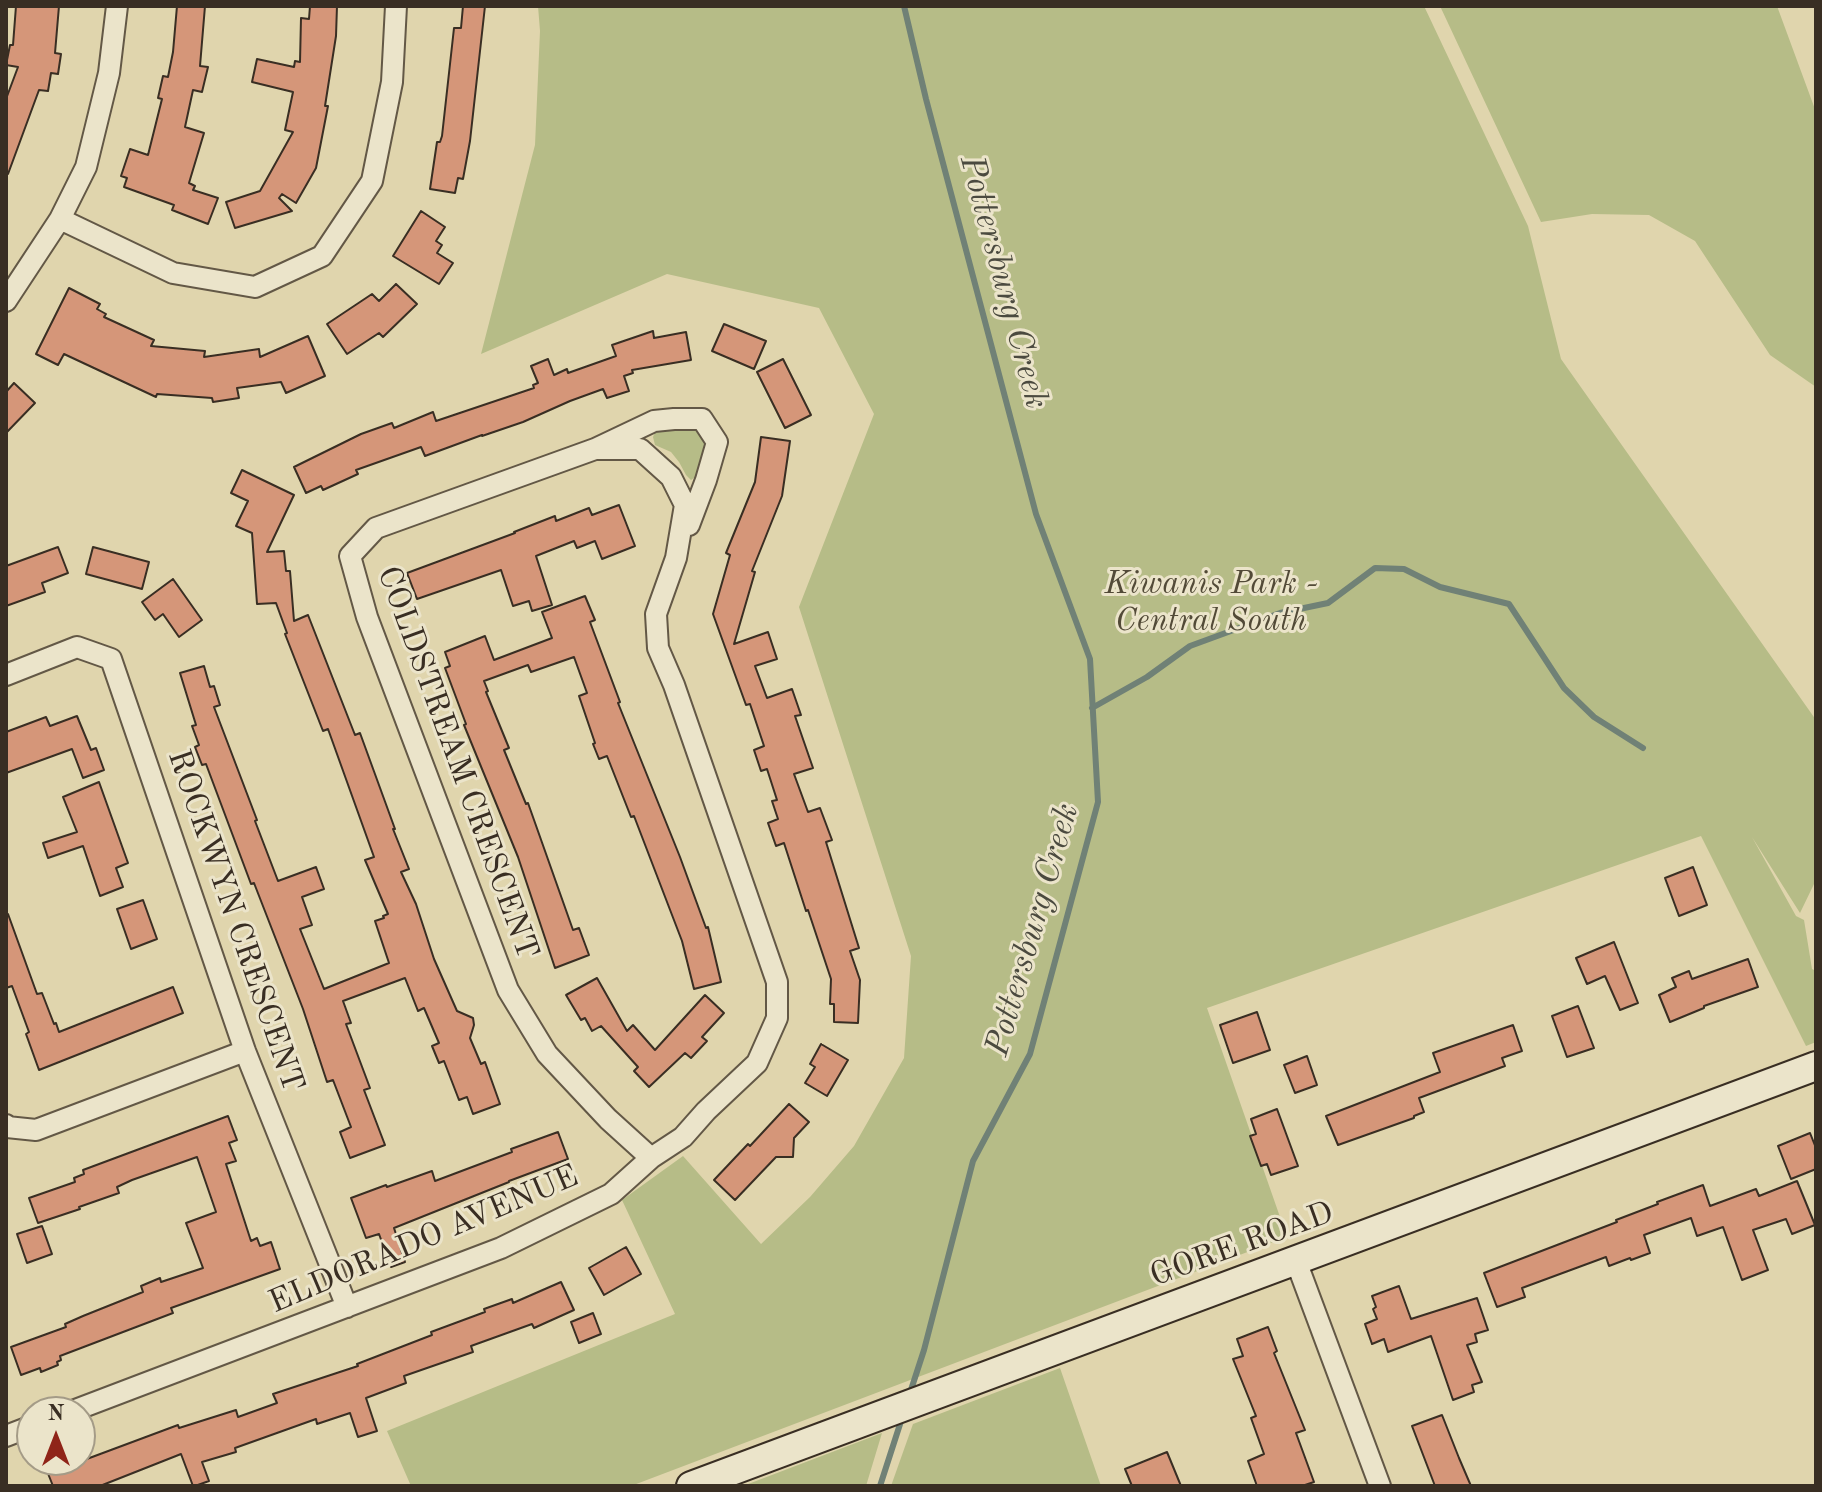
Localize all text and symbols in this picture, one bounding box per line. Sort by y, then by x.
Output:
water label: Pottersburg Creek [950,151,1056,413]
street label: COLDSTREAM CRESCENT [368,561,546,965]
park label: Kiwanis Park - Central South [1104,566,1318,641]
street label: ROCKWYN CRESCENT [158,745,312,1097]
water label: Pottersburg Creek [977,799,1089,1061]
street label: ELDORADO AVENUE [264,1157,584,1323]
street label: GORE ROAD [1145,1194,1339,1296]
north arrow [16,1396,96,1476]
text: N [48,1403,64,1425]

